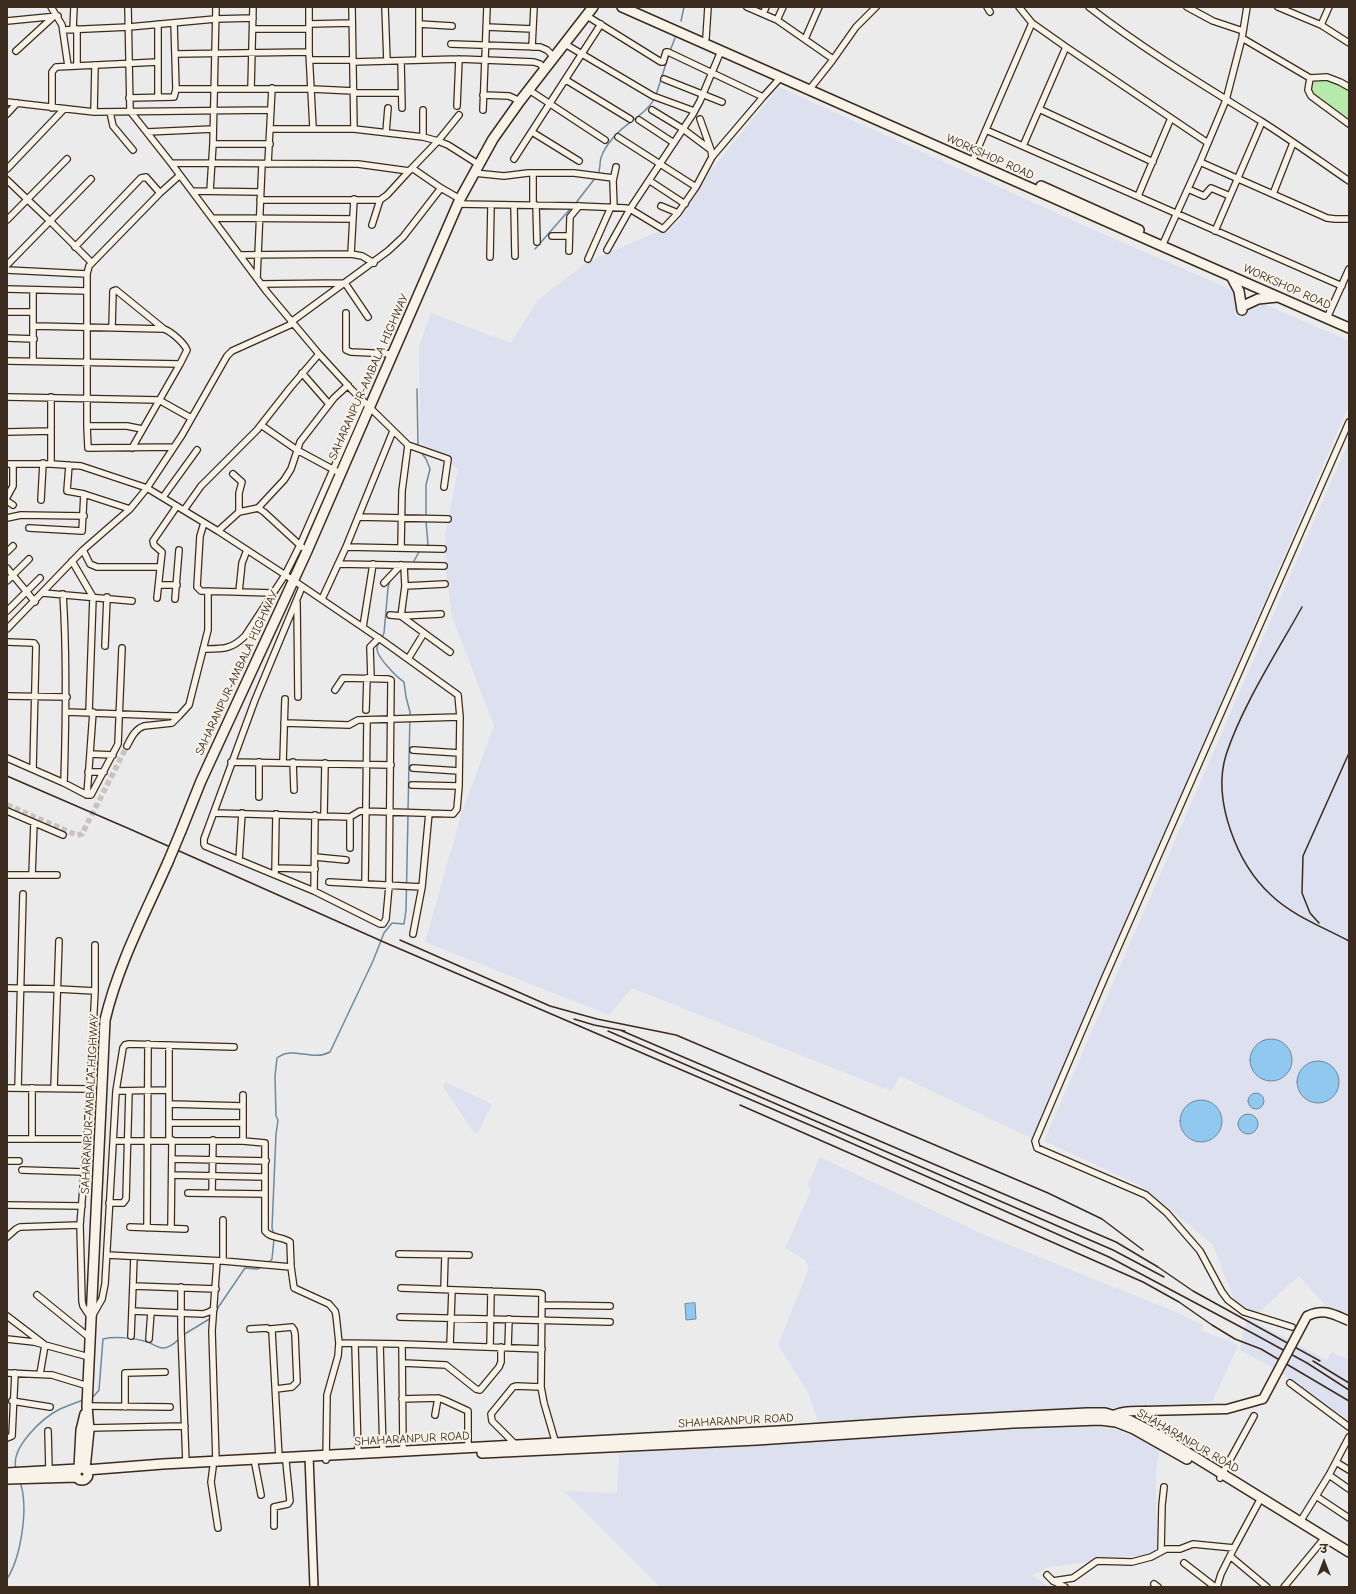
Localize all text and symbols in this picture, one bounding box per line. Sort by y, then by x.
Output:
street label: WORKSHOP ROAD [944,131,1036,183]
street label: WORKSHOP ROAD [1241,261,1333,313]
street label: SAHARANPUR-AMBALA HIGHWAY [326,292,412,462]
street label: SAHARANPUR-AMBALA HIGHWAY [192,588,282,758]
street label: SAHARANPUR-AMBALA HIGHWAY [78,1014,102,1194]
street label: SHAHARANPUR ROAD [1134,1406,1242,1476]
street label: SHAHARANPUR ROAD [678,1411,794,1431]
street label: SHAHARANPUR ROAD [354,1429,470,1449]
north arrow [1304,1542,1344,1582]
text: उ [1320,1543,1328,1556]

